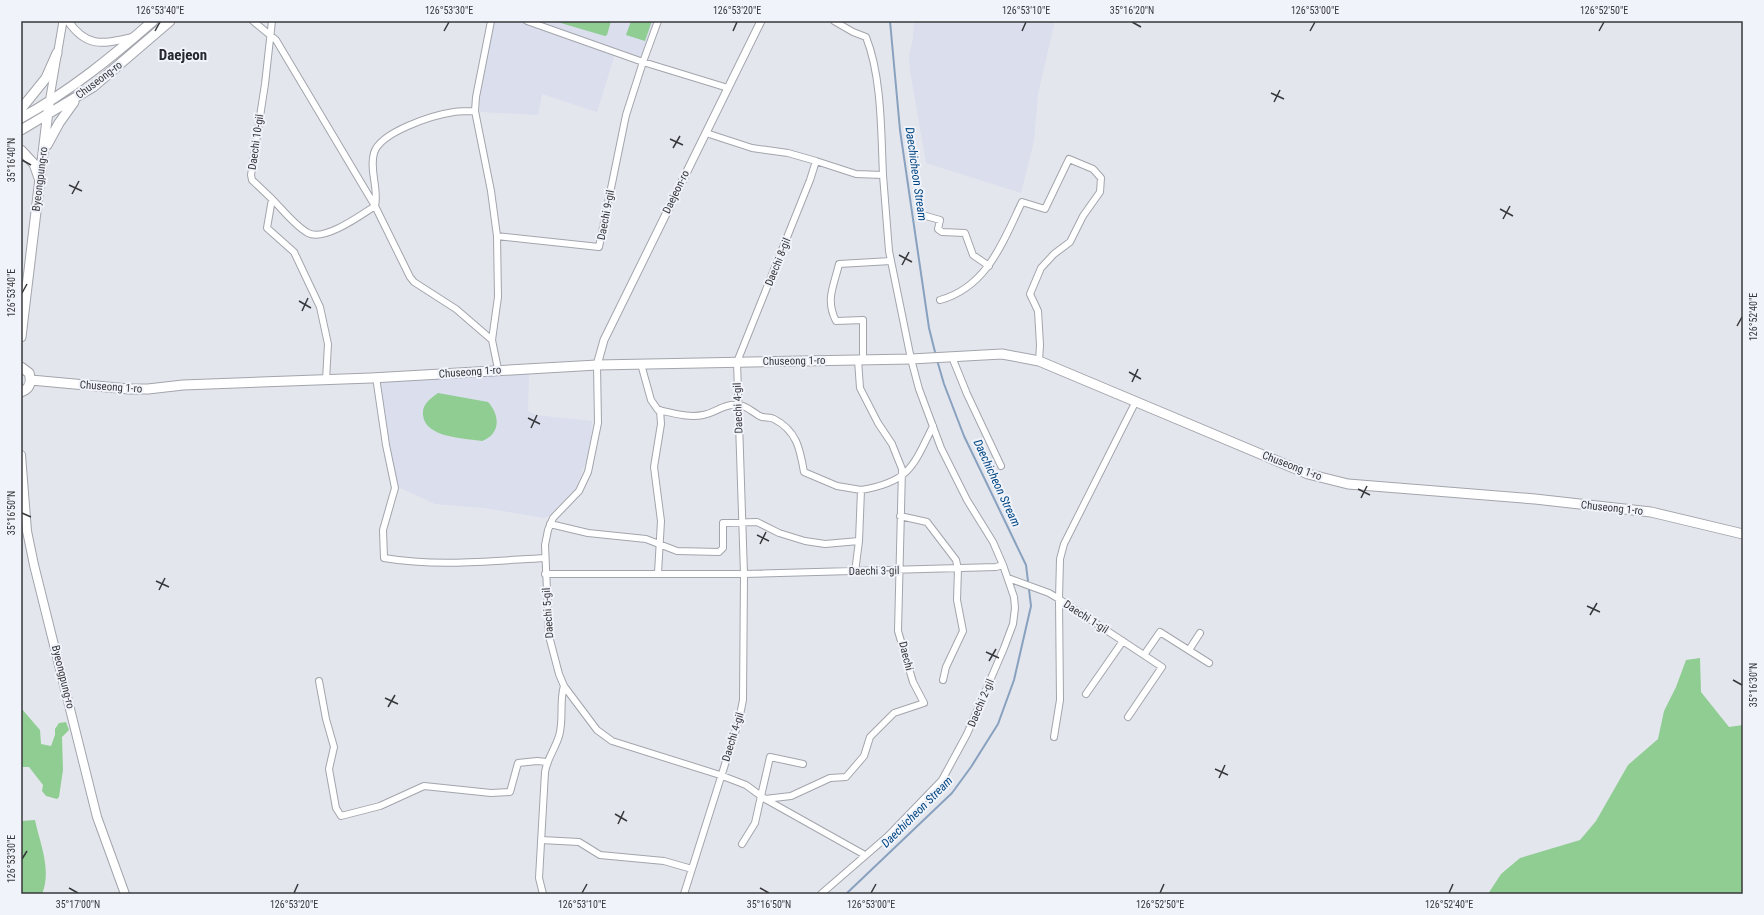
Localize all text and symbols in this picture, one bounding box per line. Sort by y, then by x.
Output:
text: 126°53'40"E [136,5,184,16]
text: 126°53'30"E [425,5,473,16]
text: 126°53'20"E [713,5,761,16]
text: 126°53'10"E [1002,5,1050,16]
text: 35°16'20"N [1110,5,1154,16]
text: 126°53'00"E [1291,5,1339,16]
text: 126°52'50"E [1580,5,1628,16]
district label: Daejeon [159,46,207,64]
street label: Chuseong-ro [73,58,125,102]
street label: Daechi 10-gil [246,113,266,171]
water label: Daechicheon Stream [902,126,930,222]
text: 35°16'40"N [6,138,17,182]
street label: Byeongpung-ro [30,146,50,212]
street label: Daejeon-ro [660,168,692,216]
street label: Daechi 9-gil [595,189,617,241]
street label: Daechi 8-gil [762,236,794,288]
text: 126°53'40"E [6,269,17,317]
text: 126°52'40"E [1748,293,1759,341]
street label: Chuseong 1-ro [763,354,826,368]
street label: Chuseong 1-ro [438,363,502,381]
street label: Chuseong 1-ro [79,378,143,396]
street label: Daechi 4-gil [731,382,745,434]
water label: Daechicheon Stream [971,437,1023,529]
street label: Chuseong 1-ro [1260,449,1324,483]
text: 35°16'50"N [6,491,17,535]
street label: Chuseong 1-ro [1580,498,1644,518]
street label: Daechi 3-gil [848,564,900,578]
street label: Daechi 5-gil [540,587,556,639]
street label: Daechi 1-gil [1061,598,1111,636]
street label: Daechi [896,640,916,672]
street label: Byeongpung-ro [49,644,77,711]
text: 35°16'30"N [1748,663,1759,707]
street label: Daechi 2-gil [965,677,997,729]
street label: Daechi 4-gil [719,711,747,763]
water label: Daechicheon Stream [879,773,956,850]
text: 126°53'30"E [6,835,17,883]
text: 35°17'00"N [56,899,100,910]
text: 126°53'20"E [270,899,318,910]
text: 126°53'10"E [558,899,606,910]
text: 35°16'50"N [747,899,791,910]
text: 126°53'00"E [847,899,895,910]
text: 126°52'50"E [1136,899,1184,910]
text: 126°52'40"E [1425,899,1473,910]

